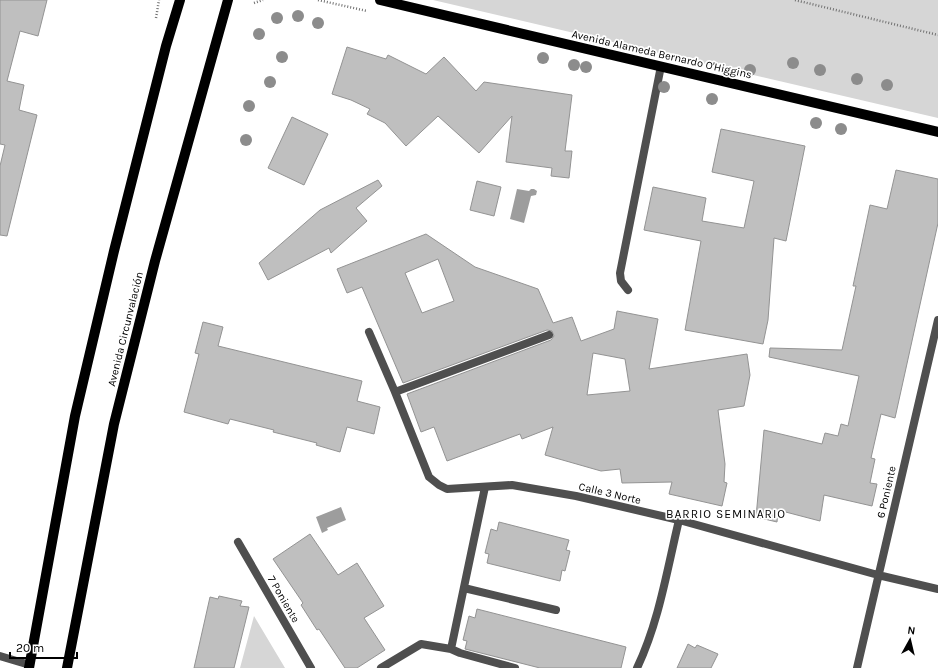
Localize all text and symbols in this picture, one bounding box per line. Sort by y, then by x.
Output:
street label: Avenida Alameda Bernardo O'Higgins [571,27,753,82]
street label: Avenida Circunvalación [105,270,146,388]
street label: 6 Poniente [874,464,899,519]
street label: Calle 3 Norte [577,480,643,507]
district label: BARRIO SEMINARIO [666,507,786,521]
street label: 7 Poniente [265,574,302,625]
north arrow [890,620,930,660]
text: N [907,624,916,638]
scale bar [10,634,77,660]
text: 20 m [16,641,44,655]

